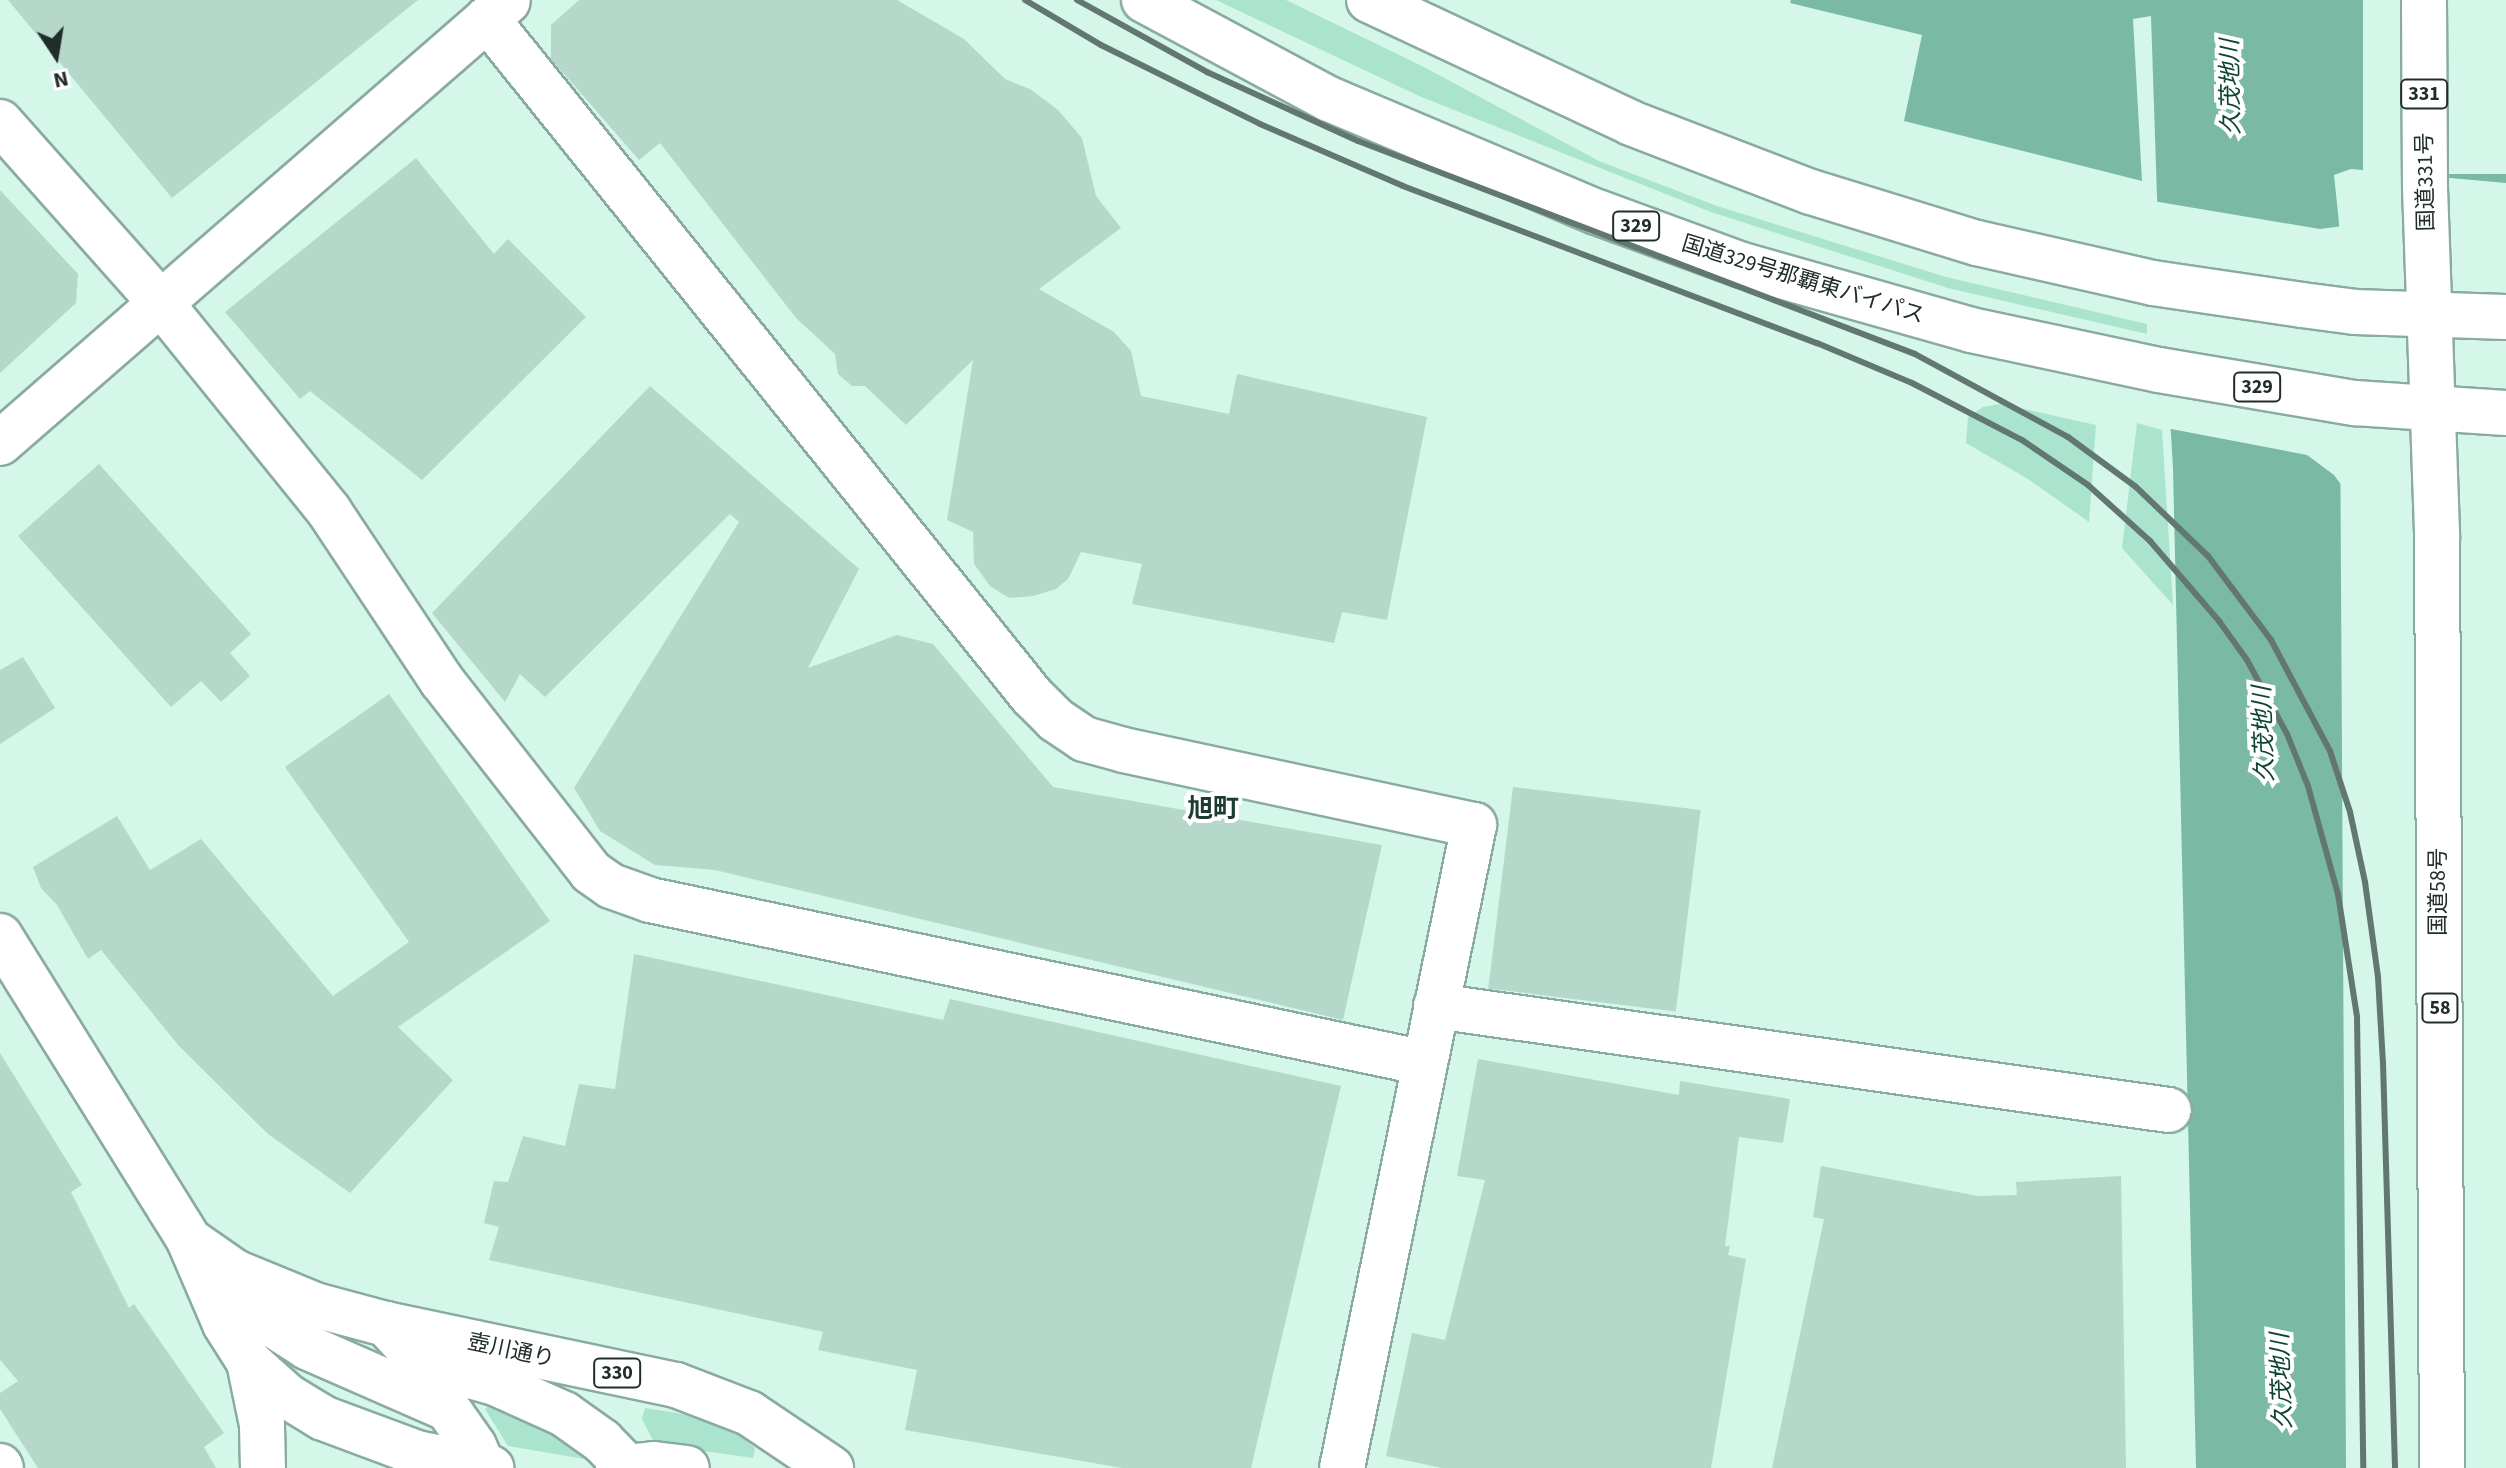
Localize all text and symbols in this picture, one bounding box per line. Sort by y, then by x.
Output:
north arrow [16,16,96,96]
water label: 久茂地川 [2216,39,2246,135]
text: N [51,62,71,97]
road number: 331 [2400,78,2448,110]
street label: 国道331号 [2412,132,2440,232]
road number: 329 [1612,210,1660,242]
street label: 国道329号那覇東バイパス [1678,230,1928,330]
road number: 329 [2233,371,2281,403]
water label: 久茂地川 [2248,686,2280,782]
district label: 旭町 [1187,793,1239,825]
street label: 国道58号 [2426,848,2452,936]
road number: 58 [2420,992,2460,1024]
street label: 壺川通り [465,1329,557,1373]
water label: 久茂地川 [2266,1333,2298,1429]
road number: 330 [593,1357,641,1389]

